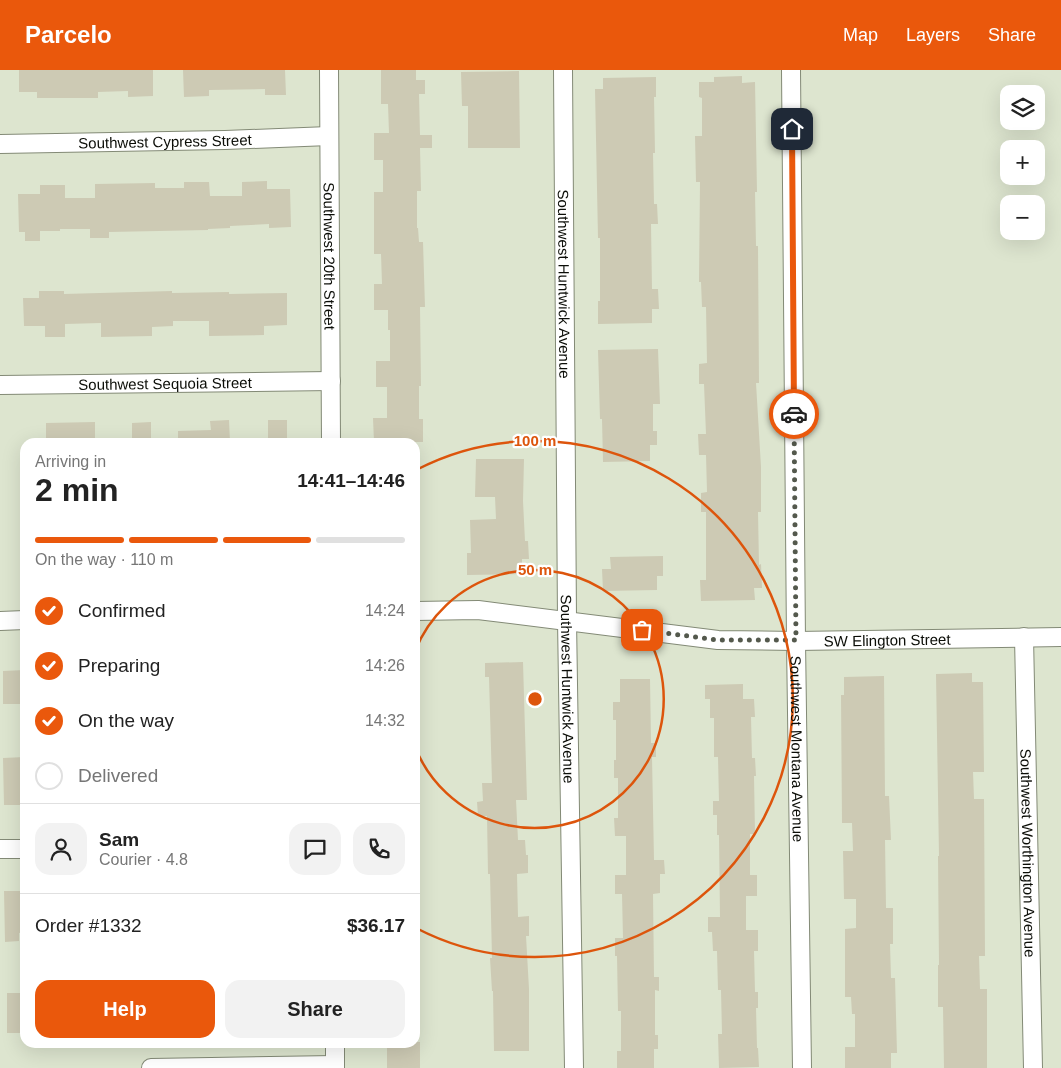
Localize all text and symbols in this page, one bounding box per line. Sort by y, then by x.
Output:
text: Parcelo [25,21,112,48]
text: Map [843,25,878,45]
text: Layers [906,25,960,45]
text: Share [988,25,1036,45]
map controls [1000,85,1045,240]
button: layers [1000,85,1045,130]
pin [771,108,813,150]
icon: home [778,115,806,143]
street label: Southwest Cypress Street [78,130,253,151]
button: + [1000,140,1045,185]
street label: Southwest 20th Street [321,182,339,331]
street label: Southwest Huntwick Avenue [555,189,574,379]
button: − [1000,195,1045,240]
street label: Southwest Sequoia Street [78,373,253,393]
courier [769,389,819,439]
icon: car [780,400,808,428]
text: 100 m [514,432,556,449]
text: Arriving in [35,453,106,470]
text: 14:41–14:46 [297,470,405,491]
text: 2 min [35,472,119,508]
text: On the way · 110 m [35,551,173,568]
text: 50 m [518,561,552,578]
street label: Southwest Huntwick Avenue [558,594,578,784]
icon: check [35,597,63,625]
text: Confirmed [78,600,166,621]
text: 14:24 [365,602,405,619]
pin [621,609,663,651]
icon: bag [628,616,656,644]
street label: SW Elington Street [824,630,951,649]
icon: check [35,652,63,680]
text: Preparing [78,655,160,676]
street label: Southwest Montana Avenue [788,656,807,842]
text: 14:26 [365,657,405,674]
centre of rings [526,690,544,708]
icon: check [35,707,63,735]
text: On the way [78,710,174,731]
text: 14:32 [365,712,405,729]
street label: Southwest Worthington Avenue [1018,748,1039,958]
text: Delivered [78,765,158,786]
button: person [35,823,87,875]
button: chat [289,823,341,875]
button: phone [353,823,405,875]
text: Sam [99,829,139,850]
text: Courier · 4.8 [99,851,188,868]
text: Order #1332 [35,915,142,936]
text: $36.17 [347,915,405,936]
button: Help [35,980,215,1038]
button: Share [225,980,405,1038]

